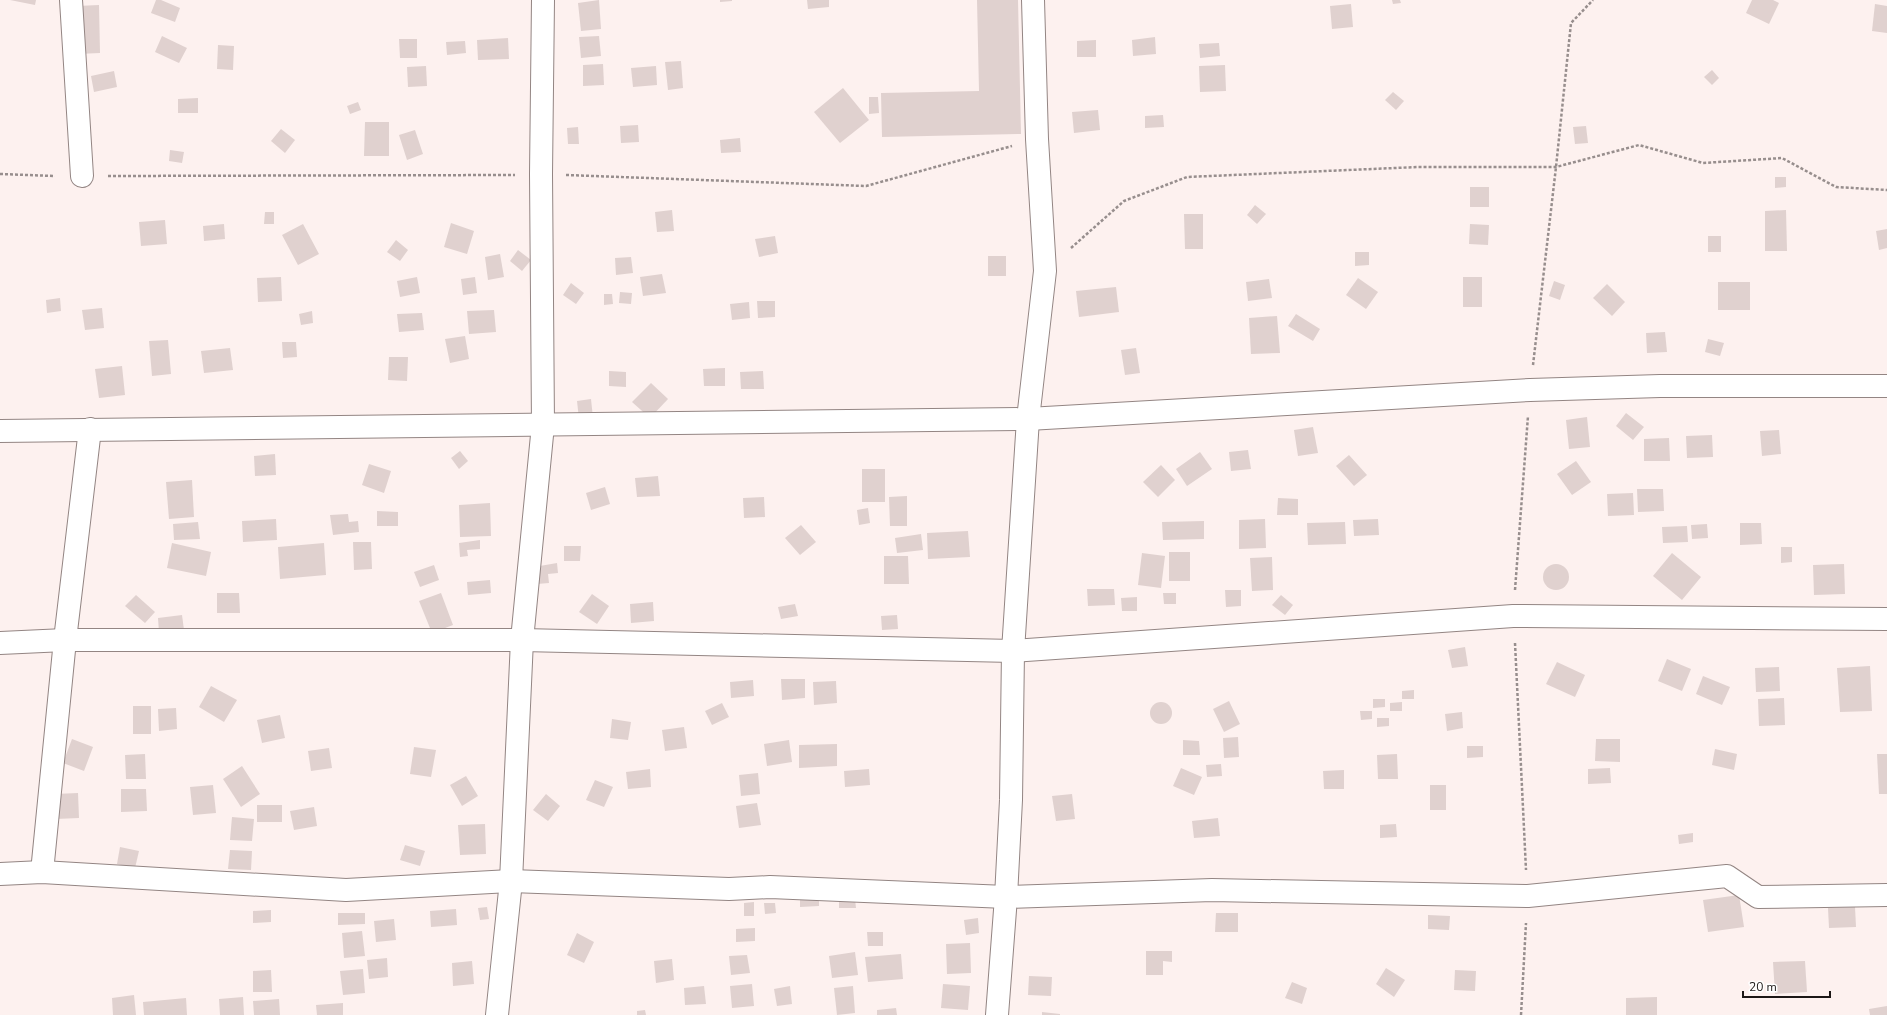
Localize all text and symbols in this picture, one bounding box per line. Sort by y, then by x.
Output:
scale bar [1743,973,1830,999]
text: 20 m [1749,979,1777,995]

